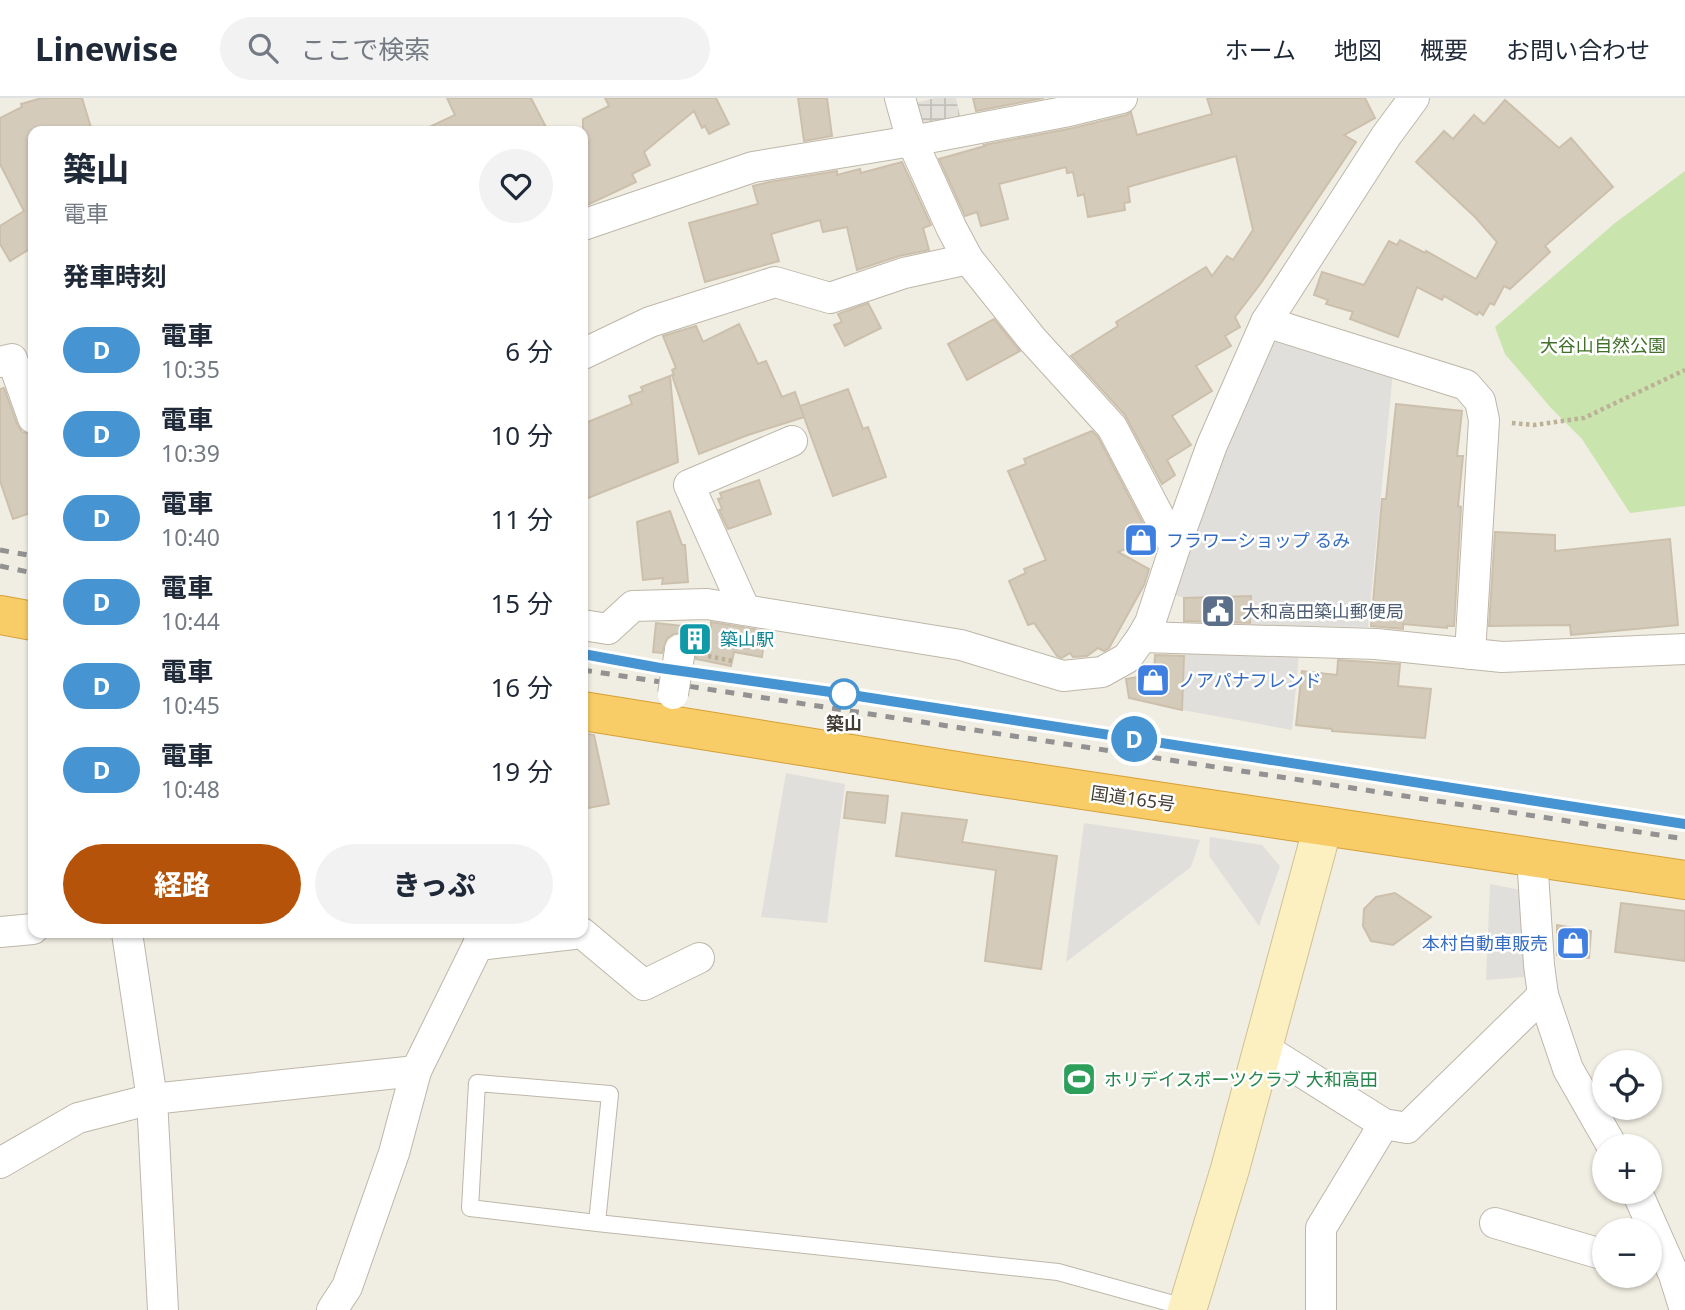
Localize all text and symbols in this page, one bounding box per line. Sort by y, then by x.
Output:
search box [220,17,710,80]
text: Linewise [35,26,178,71]
icon: search [244,29,282,67]
text: ここで検索 [300,31,430,67]
text: ホーム [1225,33,1296,66]
text: 地図 [1334,33,1382,66]
text: 概要 [1420,33,1468,66]
text: お問い合わせ [1506,33,1650,66]
text: 築山 [63,146,129,191]
button: heart [479,149,553,223]
text: 電車 [63,197,109,229]
text: 発車時刻 [63,258,167,294]
text: 電車 [161,317,213,353]
text: D [93,333,110,366]
text: 6 分 [505,333,553,369]
park label: 大谷山自然公園 [1540,333,1666,357]
text: 10:35 [161,353,220,385]
text: 電車 [161,401,213,437]
text: D [93,417,110,450]
text: 10 分 [490,417,553,453]
text: 10:39 [161,437,220,469]
text: 電車 [161,485,213,521]
text: D [93,501,110,534]
text: 11 分 [490,501,553,537]
text: 10:40 [161,521,220,553]
shop icon: フラワーショップ るみ [1122,521,1160,559]
place label: フラワーショップ るみ [1166,528,1350,552]
text: 電車 [161,569,213,605]
text: D [93,585,110,618]
text: 15 分 [490,585,553,621]
public building icon: 大和高田築山郵便局 [1199,592,1237,630]
place label: 大和高田築山郵便局 [1242,599,1404,623]
text: 10:44 [161,605,220,637]
building icon: 築山駅 [676,620,714,658]
place label: 築山駅 [720,627,774,651]
text: 電車 [161,653,213,689]
shop icon: ノアパナフレンド [1134,661,1172,699]
place label: ノアパナフレンド [1178,668,1322,692]
text: D [93,669,110,702]
text: 16 分 [490,669,553,705]
marker: 築山 [829,679,859,709]
text: 10:45 [161,689,220,721]
place label: 築山 [826,711,862,735]
line badge: D [1111,716,1157,762]
text: D [1125,722,1143,755]
text: 電車 [161,737,213,773]
text: D [93,753,110,786]
text: 19 分 [490,753,553,789]
text: 10:48 [161,773,220,805]
street label: 国道165号 [1089,780,1177,816]
button: 経路 [63,844,301,924]
button: きっぷ [315,844,553,924]
shop icon: 本村自動車販売 [1554,924,1592,962]
place label: 本村自動車販売 [1422,931,1548,955]
map controls [1592,1050,1662,1288]
button: locate [1592,1050,1662,1120]
sports icon: ホリデイスポーツクラブ 大和高田 [1060,1060,1098,1098]
place label: ホリデイスポーツクラブ 大和高田 [1104,1067,1378,1091]
button: + [1592,1134,1662,1204]
button: − [1592,1218,1662,1288]

